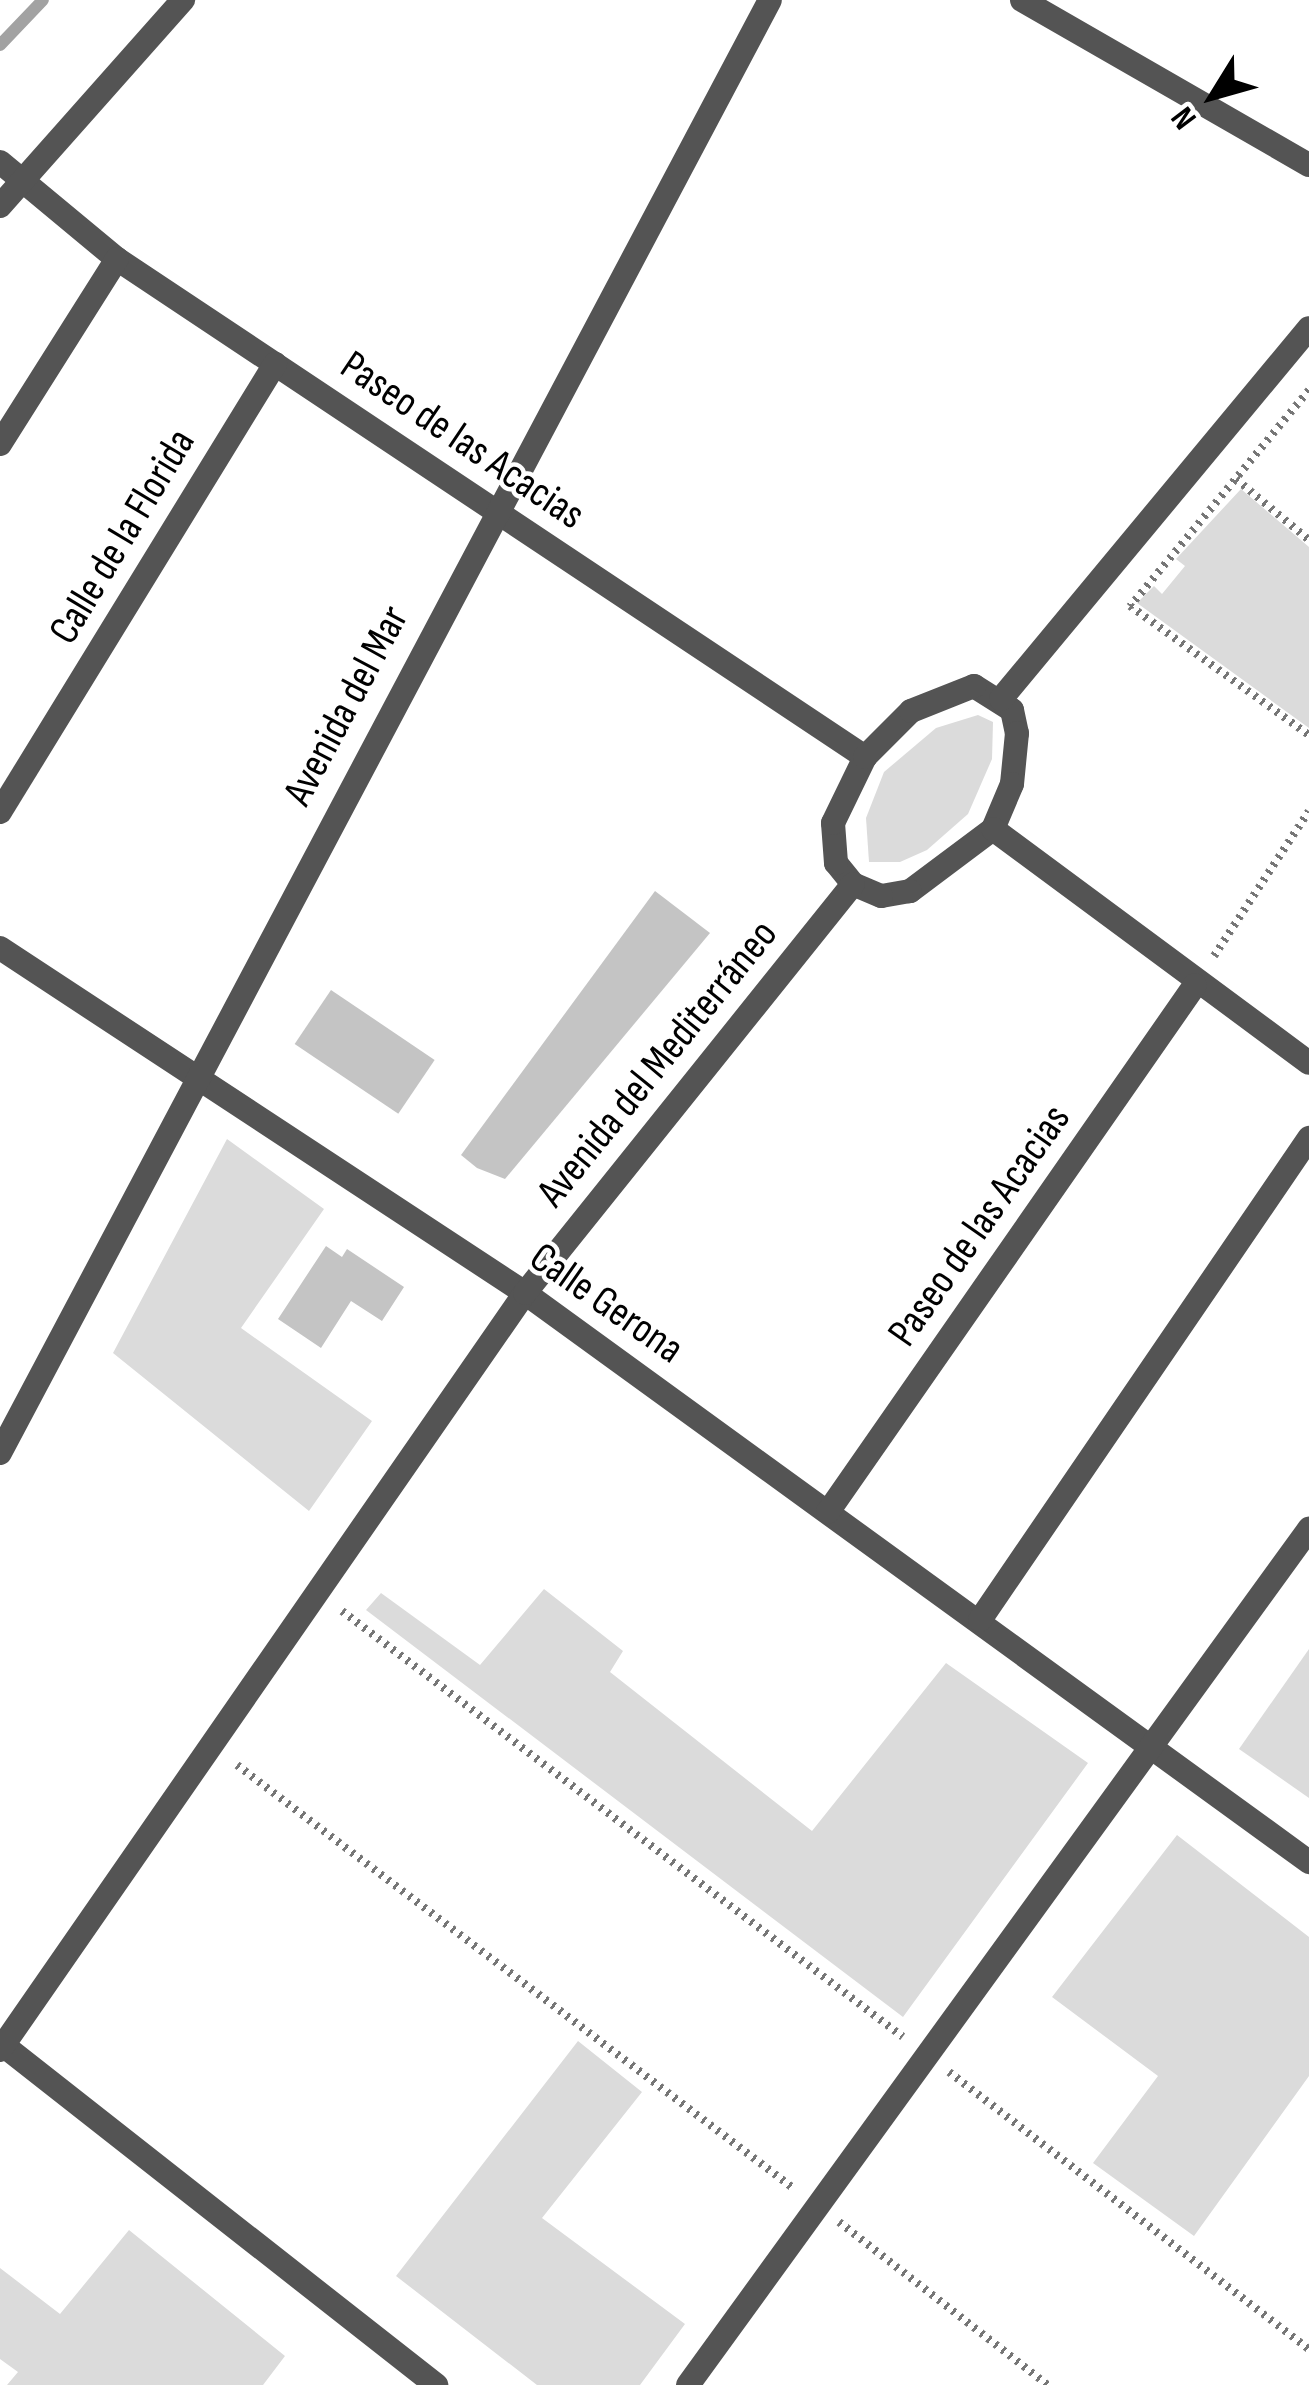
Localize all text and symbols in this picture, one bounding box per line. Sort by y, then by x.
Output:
north arrow [1153,36,1273,156]
text: N [1163,99,1206,137]
street label: Paseo de las Acacias [331,341,593,541]
street label: Calle de la Florida [39,421,207,653]
street label: Avenida del Mar [273,598,421,814]
street label: Avenida del Mediterráneo [527,911,789,1217]
street label: Paseo de las Acacias [878,1096,1082,1356]
street label: Calle Gerona [520,1233,692,1375]

